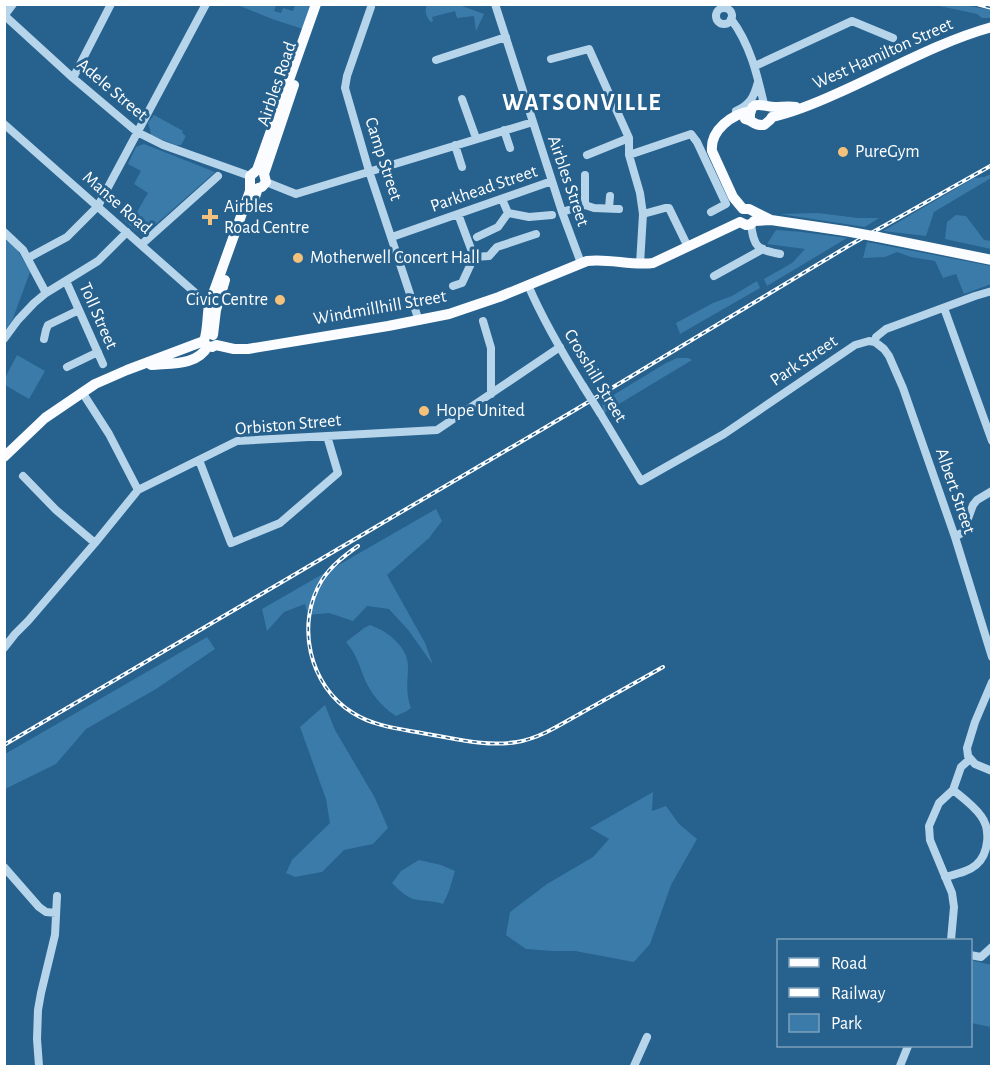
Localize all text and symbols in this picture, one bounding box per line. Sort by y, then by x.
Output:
street label: West Hamilton Street [810,15,956,93]
street label: Airbles Road [254,39,300,129]
street label: Adele Street [73,56,151,125]
district label: WATSONVILLE [502,91,662,115]
street label: Camp Street [361,115,405,203]
street label: Airbles Street [544,133,592,229]
place label: PureGym [855,143,920,161]
marker: PureGym [836,145,850,159]
street label: Parkhead Street [428,162,540,216]
street label: Manse Road [79,168,155,238]
place label: Airbles Road Centre [224,198,309,237]
marker: Airbles Road Centre [201,208,219,226]
place label: Motherwell Concert Hall [310,249,480,267]
marker: Motherwell Concert Hall [291,251,305,265]
street label: Toll Street [75,280,121,352]
street label: Windmillhill Street [312,287,448,329]
place label: Civic Centre [186,291,268,309]
marker: Civic Centre [273,293,287,307]
street label: Crosshill Street [560,326,630,426]
street label: Park Street [767,332,841,390]
place label: Hope United [436,402,525,420]
marker: Hope United [417,404,431,418]
street label: Orbiston Street [234,411,342,439]
street label: Albert Street [932,446,978,536]
legend [777,939,972,1047]
text: Road [831,955,867,973]
text: Railway [831,985,886,1003]
text: Park [831,1015,863,1033]

